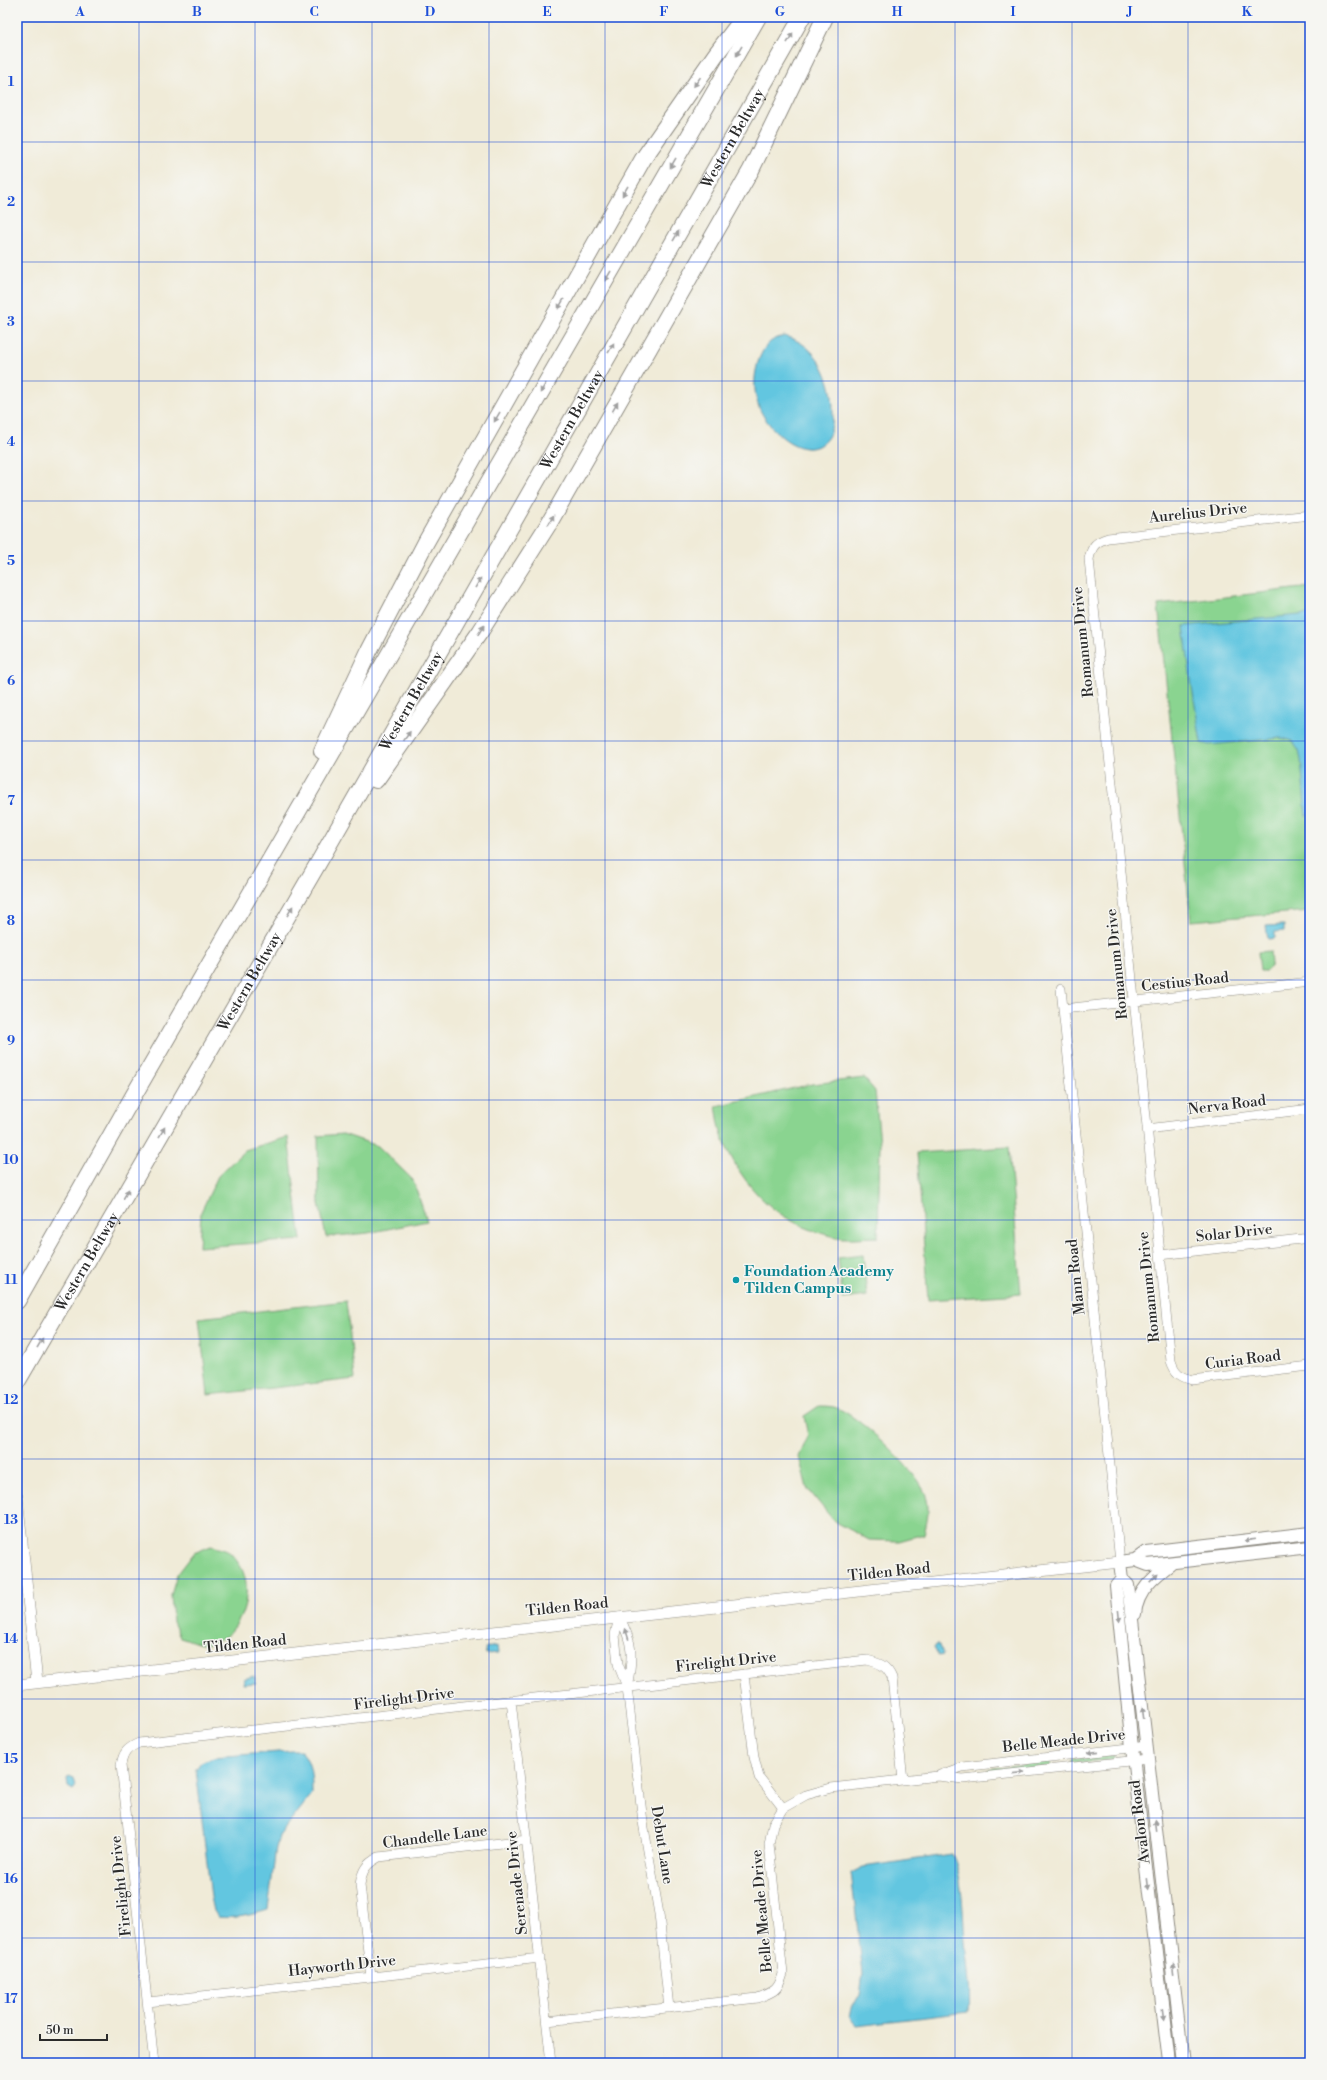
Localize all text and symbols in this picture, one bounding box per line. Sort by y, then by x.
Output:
text: A [74,4,85,20]
text: B [192,4,202,20]
text: C [309,4,319,20]
text: D [425,4,435,20]
text: E [542,4,552,20]
text: F [659,4,669,20]
text: G [775,4,786,20]
text: H [892,4,903,20]
text: I [1010,4,1016,20]
text: J [1125,4,1133,20]
text: K [1242,4,1253,20]
one-way arrow [787,32,794,44]
one-way arrow [735,45,742,57]
text: 1 [8,74,15,90]
one-way arrow [693,77,701,88]
street label: Western Beltway [696,84,769,192]
one-way arrow [670,157,677,169]
one-way arrow [622,185,629,197]
text: 2 [7,194,15,210]
one-way arrow [673,230,680,241]
one-way arrow [605,270,612,282]
one-way arrow [558,298,564,310]
text: 3 [7,314,15,330]
one-way arrow [608,342,615,354]
street label: Western Beltway [535,366,608,474]
one-way arrow [540,382,547,394]
one-way arrow [612,401,619,413]
one-way arrow [493,411,500,423]
text: 4 [7,434,16,450]
street label: Aurelius Drive [1147,498,1248,528]
one-way arrow [547,514,554,526]
text: 5 [7,553,15,569]
one-way arrow [474,577,481,589]
street label: Romanum Drive [1068,586,1098,698]
one-way arrow [477,625,485,635]
street label: Western Beltway [375,647,447,755]
text: 6 [7,673,15,689]
one-way arrow [403,731,411,742]
text: 7 [7,793,15,809]
one-way arrow [287,905,294,917]
street label: Romanum Drive [1102,908,1132,1020]
text: 8 [7,913,15,929]
street label: Western Beltway [213,928,286,1035]
street label: Cestius Road [1140,968,1230,996]
text: 9 [7,1033,15,1049]
street label: Nerva Road [1187,1091,1268,1119]
one-way arrow [158,1127,166,1137]
text: 10 [3,1152,19,1168]
one-way arrow [123,1188,130,1200]
street label: Western Beltway [50,1208,123,1316]
street label: Solar Drive [1195,1220,1273,1246]
street label: Romanum Drive [1134,1231,1164,1343]
street label: Mann Road [1062,1237,1089,1316]
place label: Foundation Academy Tilden Campus [744,1262,894,1298]
text: 11 [5,1272,18,1288]
marker: Foundation Academy Tilden Campus [731,1275,741,1285]
one-way arrow [36,1337,43,1349]
street label: Curia Road [1204,1346,1282,1374]
text: 12 [4,1392,18,1408]
text: 13 [4,1512,18,1528]
one-way arrow [1243,1537,1256,1543]
street label: Tilden Road [847,1558,932,1586]
one-way arrow [1149,1573,1159,1583]
street label: Tilden Road [525,1593,610,1621]
one-way arrow [1116,1610,1122,1622]
one-way arrow [624,1628,630,1640]
street label: Tilden Road [203,1630,288,1658]
text: 14 [4,1631,18,1647]
street label: Firelight Drive [675,1647,777,1677]
street label: Firelight Drive [353,1683,455,1715]
one-way arrow [1140,1707,1147,1719]
street label: Belle Meade Drive [1001,1725,1126,1757]
one-way arrow [1087,1748,1099,1755]
text: 15 [4,1751,18,1767]
one-way arrow [1013,1770,1025,1776]
street label: Avalon Road [1125,1779,1155,1866]
street label: Debut Lane [646,1805,678,1885]
one-way arrow [1153,1819,1159,1831]
street label: Chandelle Lane [382,1821,488,1853]
street label: Serenade Drive [502,1830,532,1936]
street label: Firelight Drive [106,1835,136,1937]
street label: Belle Meade Drive [747,1849,777,1974]
text: 16 [4,1871,18,1887]
one-way arrow [1145,1878,1151,1890]
street label: Hayworth Drive [287,1951,397,1981]
one-way arrow [1170,1963,1176,1975]
text: 17 [4,1991,18,2007]
one-way arrow [1160,2007,1166,2019]
scale bar [40,2016,107,2042]
text: 50 m [46,2023,74,2038]

